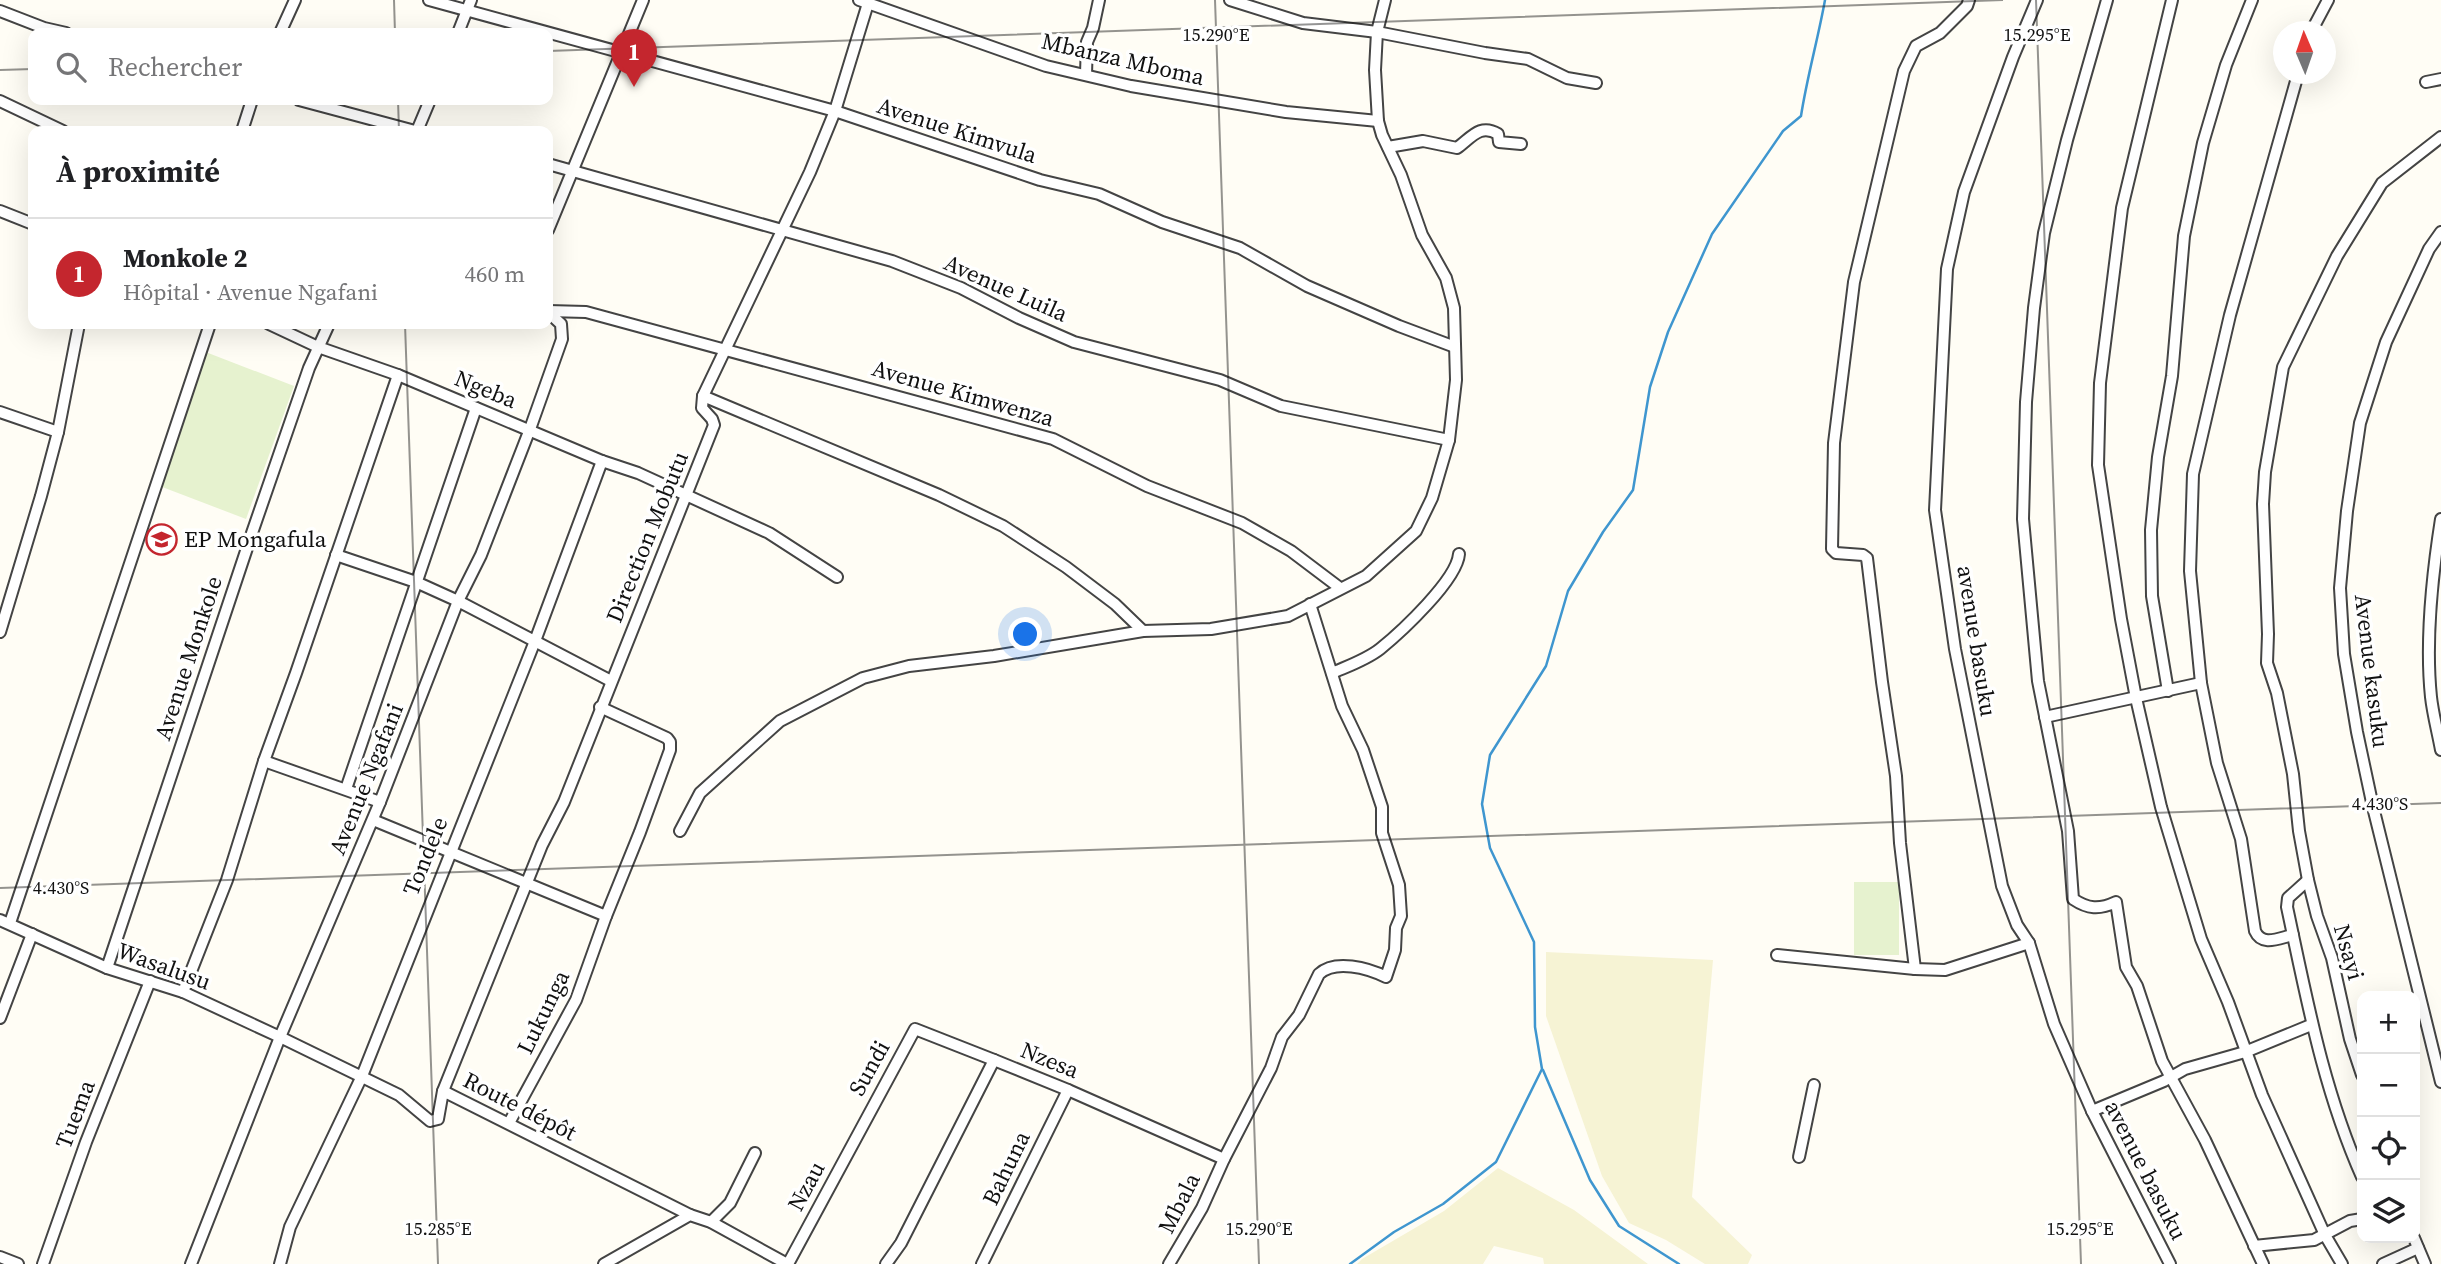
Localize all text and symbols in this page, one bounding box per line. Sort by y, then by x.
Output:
north arrow [2273,21,2336,84]
text: 15.290°E [1182,22,1250,47]
text: 15.295°E [2003,22,2071,47]
street label: Mbanza Mboma [1038,25,1208,93]
search box [28,28,553,105]
pin: 1 [611,29,657,87]
icon: search [52,48,90,86]
text: Rechercher [108,49,242,85]
street label: Avenue Kimvula [873,89,1041,171]
text: À proximité [56,151,220,192]
text: Monkole 2 [123,240,248,276]
street label: Avenue Luila [939,246,1073,330]
text: 1 [73,258,85,290]
text: 460 m [464,258,525,290]
text: Hôpital · Avenue Ngafani [123,276,378,308]
street label: Avenue Kimwenza [868,352,1058,434]
street label: Ngeba [450,362,522,416]
street label: Direction Mobutu [598,447,696,627]
school or university icon: EP Mongafula [144,522,178,556]
place label: EP Mongafula [184,523,327,555]
street label: avenue basuku [1949,563,2005,719]
street label: Avenue Monkole [146,572,230,744]
street label: Avenue kasuku [2347,592,2397,750]
your location [1008,617,1042,651]
street label: Avenue Ngafani [321,698,411,860]
text: 4.430°S [2352,791,2408,816]
street label: Tondele [395,812,455,900]
text: 4.430°S [33,875,89,900]
street label: Nsayi [2326,920,2372,984]
street label: Wasalusu [113,934,215,998]
street label: Lukunga [509,964,577,1059]
map controls [2357,991,2420,1243]
button: + [2357,991,2420,1054]
street label: Sundi [841,1034,897,1101]
street label: Nzesa [1016,1034,1084,1086]
button: − [2357,1054,2420,1117]
street label: Route dépôt [458,1064,582,1148]
street label: Tuema [47,1075,103,1153]
street label: avenue basuku [2097,1095,2195,1245]
button: locate [2357,1117,2420,1180]
street label: Bahuna [974,1125,1038,1210]
street label: Nzau [780,1156,832,1216]
street label: Mbala [1150,1167,1208,1239]
button: layers [2357,1180,2420,1243]
text: 15.285°E [404,1216,472,1241]
text: 15.290°E [1225,1216,1293,1241]
text: 15.295°E [2046,1216,2114,1241]

